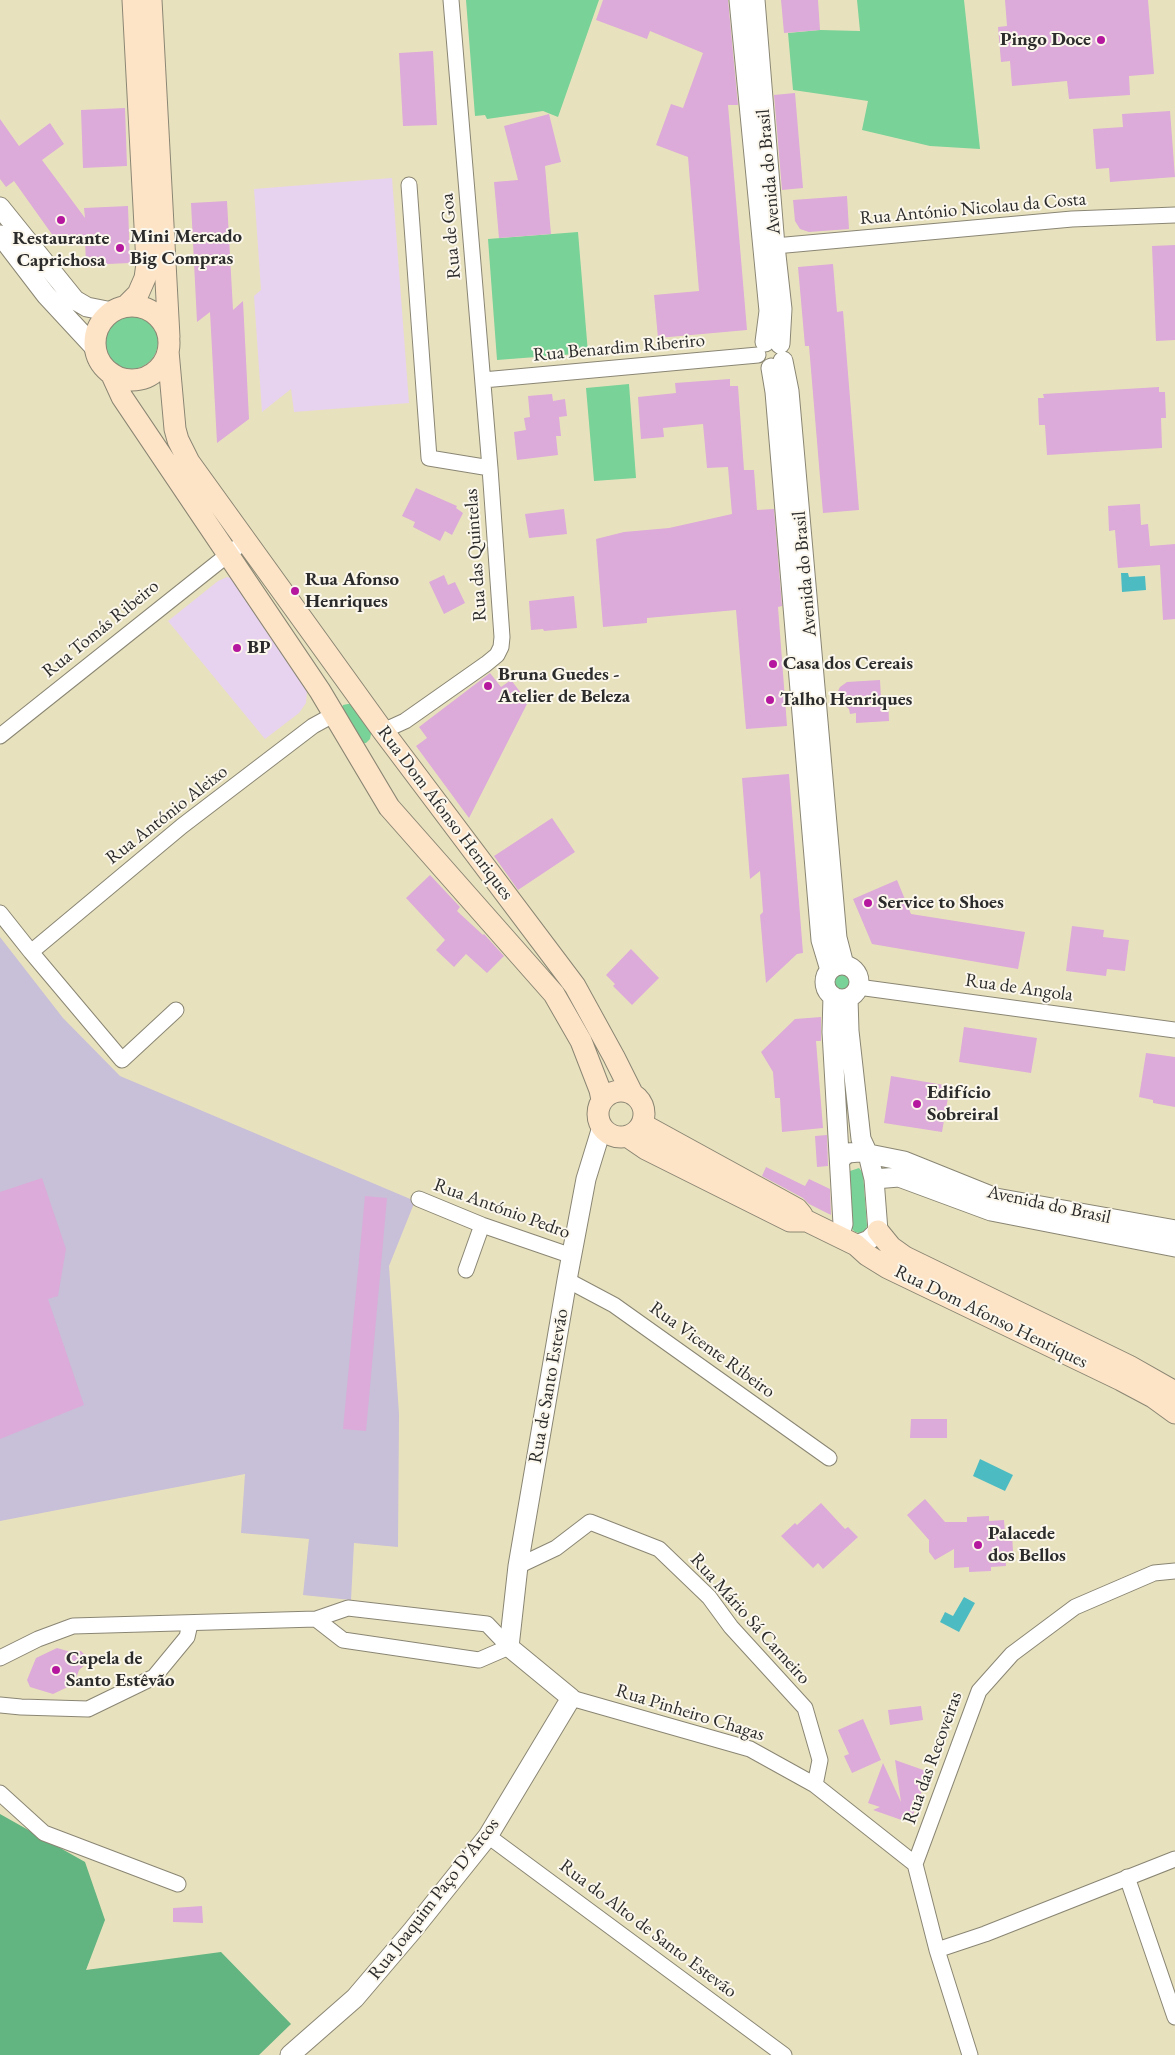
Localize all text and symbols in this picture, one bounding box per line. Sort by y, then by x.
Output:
place label: Pingo Doce [1000,29,1091,51]
marker: Pingo Doce [1095,34,1107,46]
street label: Avenida do Brasil [752,108,786,236]
street label: Rua António Nicolau da Costa [859,188,1087,230]
street label: Rua de Goa [436,192,466,280]
marker: Restaurante Caprichosa [55,214,67,226]
place label: Mini Mercado Big Compras [130,226,242,270]
place label: Restaurante Caprichosa [13,228,109,272]
marker: Mini Mercado Big Compras [114,242,126,254]
street label: Rua Benardim Riberiro [532,329,706,367]
street label: Rua das Quintelas [460,488,492,622]
street label: Avenida do Brasil [788,510,822,638]
place label: Rua Afonso Henriques [305,569,399,613]
street label: Rua Tomás Ribeiro [38,575,164,683]
marker: Rua Afonso Henriques [289,585,301,597]
place label: BP [247,637,270,659]
marker: BP [231,642,243,654]
place label: Casa dos Cereais [783,653,913,675]
marker: Casa dos Cereais [767,658,779,670]
place label: Bruna Guedes - Atelier de Beleza [498,664,630,708]
marker: Bruna Guedes - Atelier de Beleza [482,680,494,692]
place label: Talho Henriques [780,689,912,711]
marker: Talho Henriques [764,694,776,706]
street label: Rua Dom Afonso Henriques [372,721,518,905]
street label: Rua António Aleixo [102,760,232,870]
place label: Service to Shoes [878,892,1004,914]
marker: Service to Shoes [862,897,874,909]
street label: Rua de Angola [964,969,1074,1007]
place label: Edifício Sobreiral [927,1082,999,1126]
marker: Edifício Sobreiral [911,1098,923,1110]
street label: Rua António Pedro [431,1174,573,1244]
street label: Avenida do Brasil [985,1181,1113,1229]
street label: Rua Dom Afonso Henriques [891,1260,1091,1374]
street label: Rua Vicente Ribeiro [645,1297,779,1403]
street label: Rua de Santo Estevão [524,1307,574,1465]
place label: Palacede dos Bellos [988,1523,1066,1567]
marker: Palacede dos Bellos [972,1539,984,1551]
street label: Rua Mário Sá Carneiro [685,1549,815,1689]
place label: Capela de Santo Estêvão [66,1648,175,1692]
marker: Capela de Santo Estêvão [50,1664,62,1676]
street label: Rua Pinheiro Chagas [613,1680,767,1746]
street label: Rua das Recoveiras [898,1689,968,1827]
street label: Rua Joaquim Paço D'Arcos [364,1813,504,1985]
street label: Rua do Alto de Santo Estevão [555,1855,741,2003]

